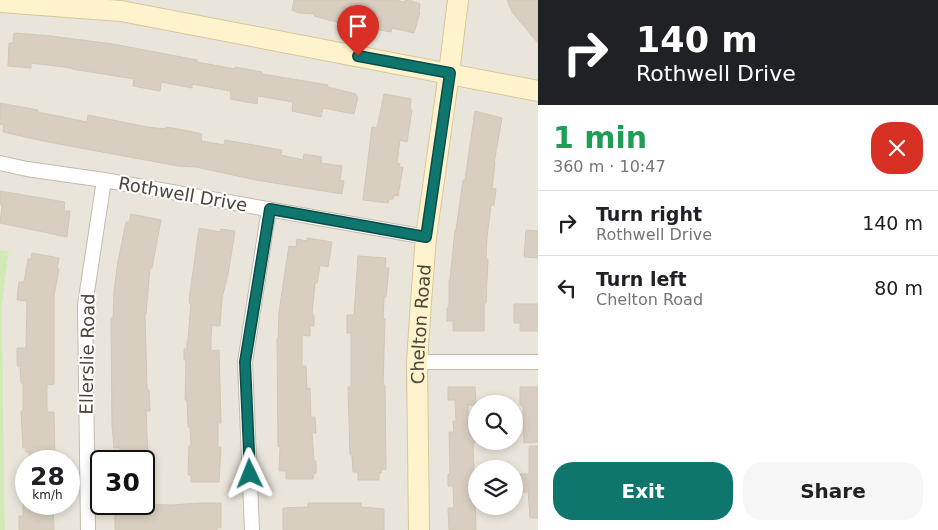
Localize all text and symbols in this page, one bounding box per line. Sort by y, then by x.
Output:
pin [337,5,379,56]
icon: arrive [344,12,372,40]
icon: right [553,20,618,85]
text: 140 m [636,20,758,60]
text: Rothwell Drive [636,61,796,86]
text: 1 min [553,120,647,155]
button: close [871,122,923,174]
text: 360 m · 10:47 [553,157,666,176]
street label: Rothwell Drive [117,172,249,216]
text: Turn right [596,203,702,225]
icon: right [553,209,581,237]
text: 140 m [862,212,923,234]
text: Rothwell Drive [596,225,712,244]
street label: Chelton Road [406,263,434,384]
text: Turn left [596,268,687,290]
icon: left [553,274,581,302]
text: 80 m [874,277,923,299]
text: Chelton Road [596,290,703,309]
street label: Ellerslie Road [75,293,99,415]
map controls [468,395,523,515]
button: search [468,395,523,450]
position arrow [223,447,275,499]
speed limit sign: 30 [90,450,155,515]
button: layers [468,460,523,515]
text: 28 [30,462,65,491]
button: Exit [553,462,733,520]
button: Share [743,462,923,520]
text: km/h [32,488,63,502]

